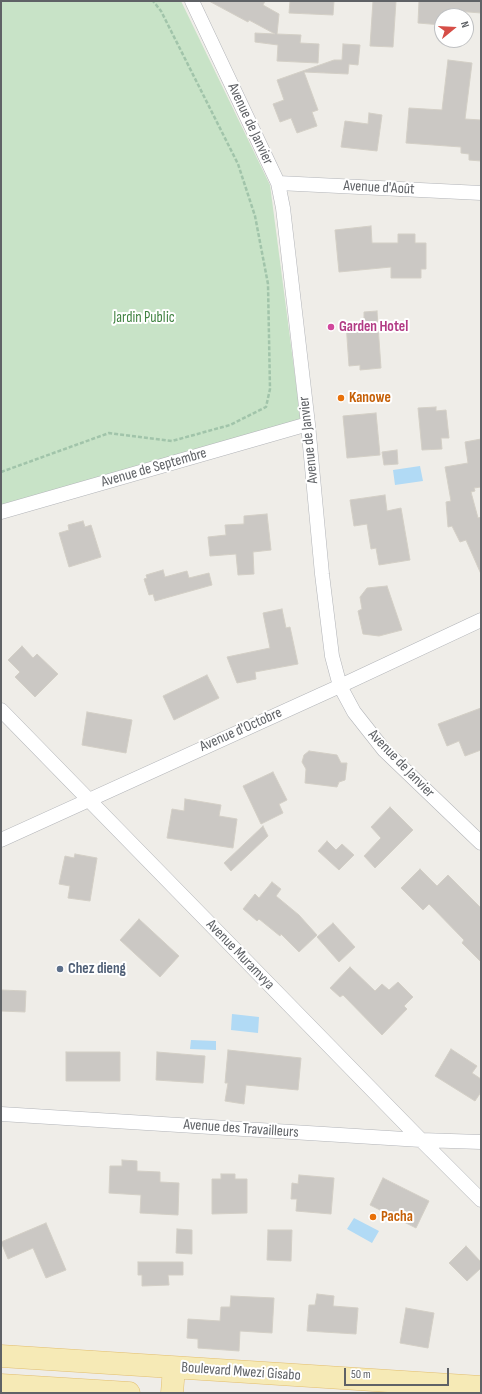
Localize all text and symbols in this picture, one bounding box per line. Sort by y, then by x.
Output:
north arrow [434,8,474,48]
text: N [458,20,472,29]
street label: Avenue de Janvier [223,80,277,168]
street label: Avenue d'Août [343,177,415,199]
park label: Jardin Public [113,309,175,327]
place label: Garden Hotel [339,318,408,336]
marker: Garden Hotel [326,322,336,332]
place label: Kanowe [349,389,391,407]
marker: Kanowe [336,393,346,403]
street label: Avenue de Janvier [295,395,323,485]
street label: Avenue de Septembre [99,444,209,492]
street label: Avenue d'Octobre [197,704,285,756]
street label: Avenue de Janvier [364,726,438,802]
street label: Avenue Muramvya [202,916,278,994]
place label: Chez dieng [68,960,126,978]
marker: Chez dieng [55,964,65,974]
street label: Avenue des Travailleurs [183,1116,299,1142]
place label: Pacha [381,1208,413,1226]
marker: Pacha [368,1212,378,1222]
street label: Boulevard Mwezi Gisabo [181,1359,301,1385]
scale bar [346,1360,451,1386]
text: 50 m [351,1367,371,1382]

